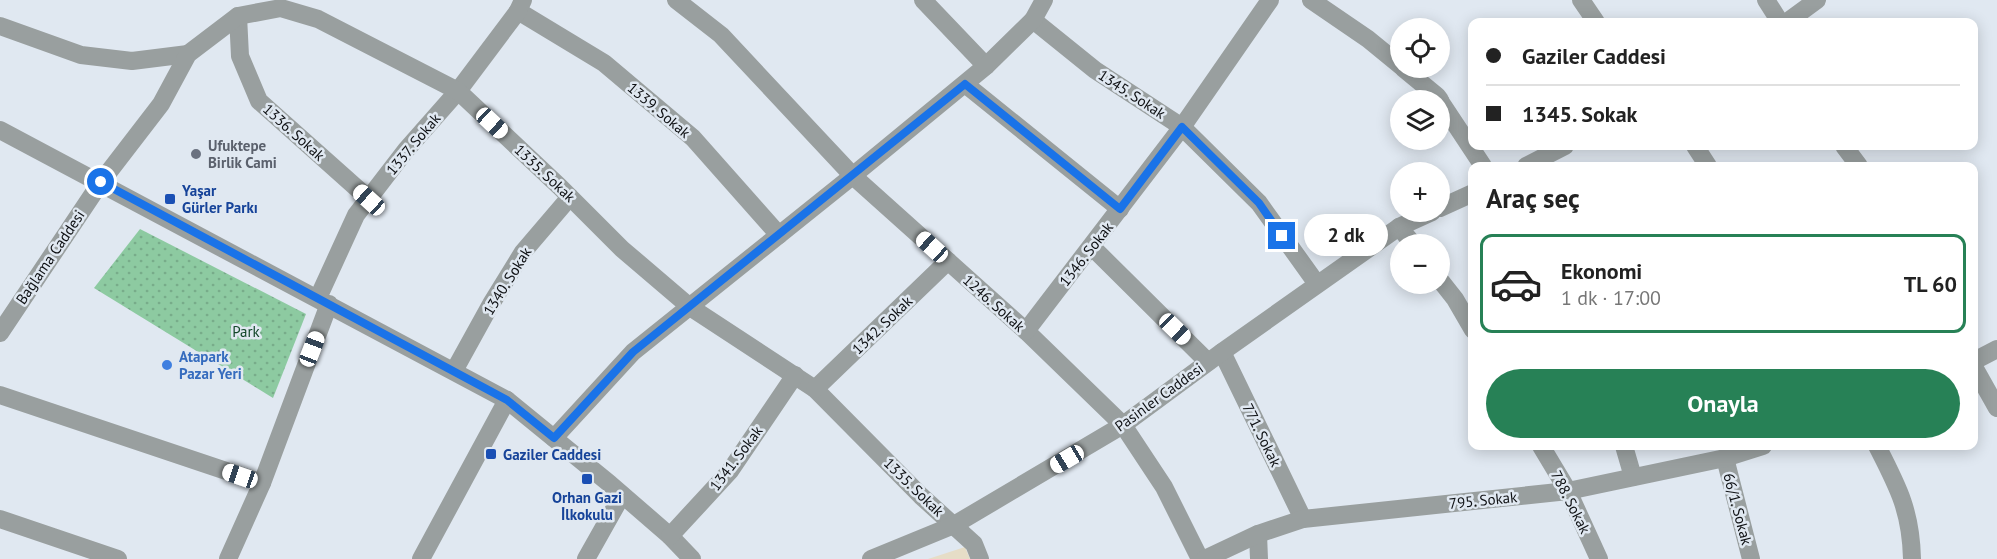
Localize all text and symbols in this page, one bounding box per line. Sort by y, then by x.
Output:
map controls [1390,18,1450,294]
button: locate [1390,18,1450,78]
text: Gaziler Caddesi [1522,42,1666,70]
street label: 1345. Sokak [1095,65,1170,123]
street label: 1339. Sokak [624,78,695,142]
button: layers [1390,90,1450,150]
street label: 1336. Sokak [259,99,329,165]
text: 1345. Sokak [1522,100,1637,128]
car [473,104,511,142]
street label: 1337. Sokak [382,109,445,179]
place label: Ufuktepe Birlik Cami [208,136,277,172]
street label: 1335. Sokak [511,140,580,207]
marker: Ufuktepe Birlik Cami [189,147,203,161]
button: + [1390,162,1450,222]
route start [87,168,114,195]
place label: Yaşar Gürler Parkı [181,181,258,217]
car [350,181,388,219]
text: Araç seç [1486,181,1580,215]
marker: Yaşar Gürler Parkı [163,192,177,206]
street label: Bağlama Caddesi [11,206,89,308]
callout: 2 dk [1303,215,1387,257]
street label: 1346. Sokak [1055,217,1118,290]
route end [1268,222,1295,249]
text: 2 dk [1328,222,1365,248]
car [913,228,951,266]
button: − [1390,234,1450,294]
street label: 1340. Sokak [479,243,536,318]
icon: car [1489,257,1543,311]
text: Ekonomi [1561,257,1642,285]
street label: 1246. Sokak [959,270,1029,336]
text: TL 60 [1904,270,1957,298]
text: 1 dk · 17:00 [1561,285,1661,311]
street label: 1342. Sokak [848,291,917,358]
car [1156,310,1194,348]
park label: Park [232,322,261,341]
car [297,329,327,369]
place label: Atapark Pazar Yeri [179,347,242,383]
marker: Atapark Pazar Yeri [160,358,174,372]
street label: Pasinler Caddesi [1111,359,1207,435]
button: Onayla [1486,369,1960,438]
street label: 771. Sokak [1238,400,1286,471]
street label: 1341. Sokak [705,421,767,494]
car [1047,442,1087,476]
place label: Gaziler Caddesi [503,445,601,464]
marker: Gaziler Caddesi [484,447,498,461]
street label: 1335. Sokak [880,454,949,521]
car [220,462,260,490]
street label: 788. Sokak [1547,467,1595,538]
street label: 66/1. Sokak [1719,471,1757,548]
marker: Orhan Gazi İlkokulu [580,472,594,486]
street label: 795. Sokak [1448,487,1519,513]
place label: Orhan Gazi İlkokulu [552,488,622,524]

